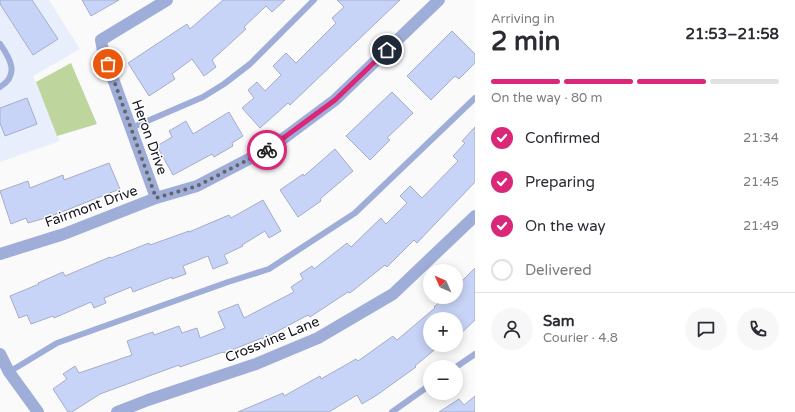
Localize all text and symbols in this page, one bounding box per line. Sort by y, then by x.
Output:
text: Arriving in [491,11,555,27]
text: 21:53–21:58 [686,25,779,43]
text: 2 min [491,26,560,57]
pin [370,33,404,67]
icon: home [376,39,398,61]
pin [91,47,125,81]
icon: bag [97,53,119,75]
text: On the way · 80 m [491,90,603,106]
street label: Heron Drive [128,97,171,177]
icon: check [491,127,513,149]
text: Confirmed [525,129,600,147]
courier [247,130,287,170]
text: 21:34 [743,130,779,146]
icon: bike [256,139,278,161]
icon: check [491,171,513,193]
text: Preparing [525,173,595,191]
text: 21:45 [743,174,779,190]
street label: Fairmont Drive [43,182,140,231]
icon: check [491,215,513,237]
text: On the way [525,217,605,235]
text: 21:49 [743,218,779,234]
text: Delivered [525,261,592,279]
north arrow [423,264,463,304]
map controls [423,264,463,400]
button: person [491,308,533,350]
button: chat [685,308,727,350]
button: phone [737,308,779,350]
button: + [423,312,463,352]
text: Sam [543,312,574,330]
street label: Crossvine Lane [223,313,322,366]
text: Courier · 4.8 [543,330,618,346]
button: − [423,360,463,400]

